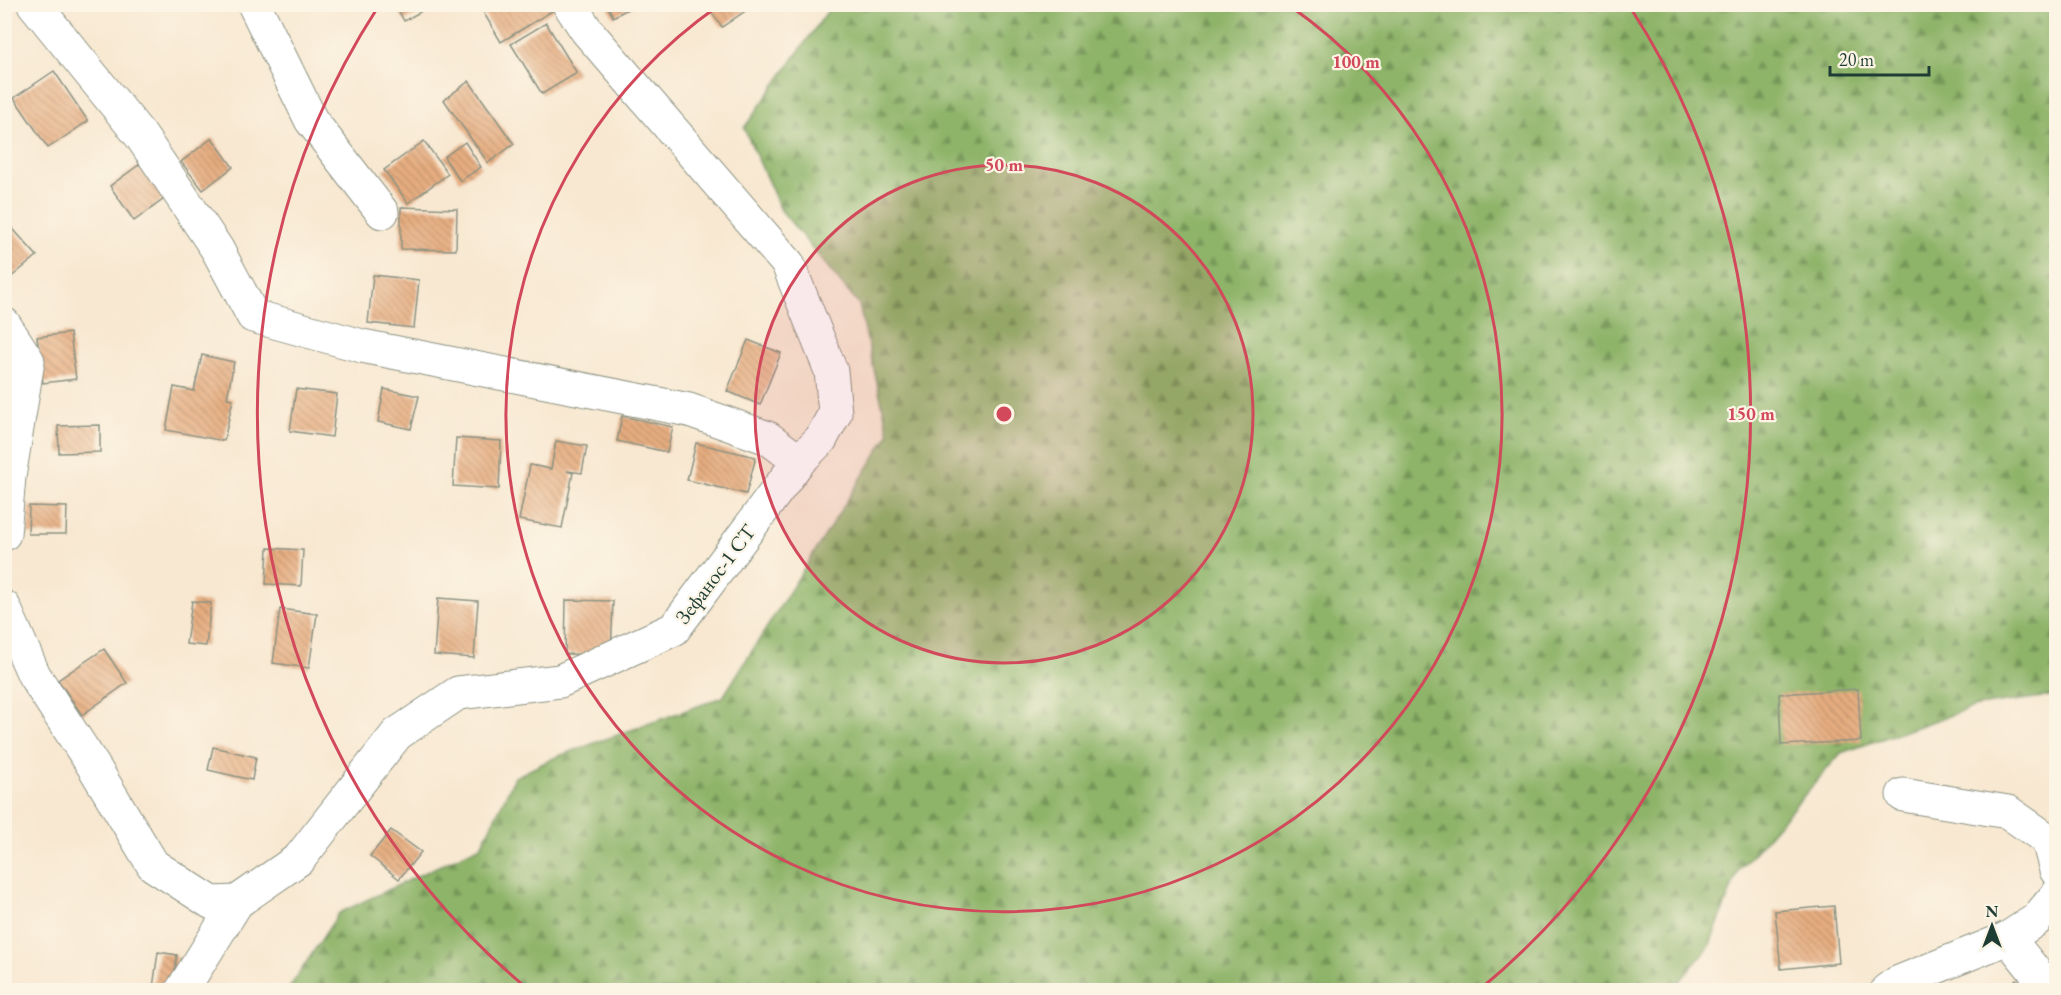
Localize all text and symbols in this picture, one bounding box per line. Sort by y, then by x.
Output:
scale bar [1830,39,1929,77]
text: 20 m [1839,48,1874,71]
text: 100 m [1332,50,1380,73]
text: 50 m [985,153,1023,176]
text: 150 m [1727,402,1775,425]
centre of rings [994,404,1014,424]
street label: Зефанос-1 СТ [669,518,762,629]
north arrow [1962,896,2022,956]
text: N [1986,901,1999,922]

